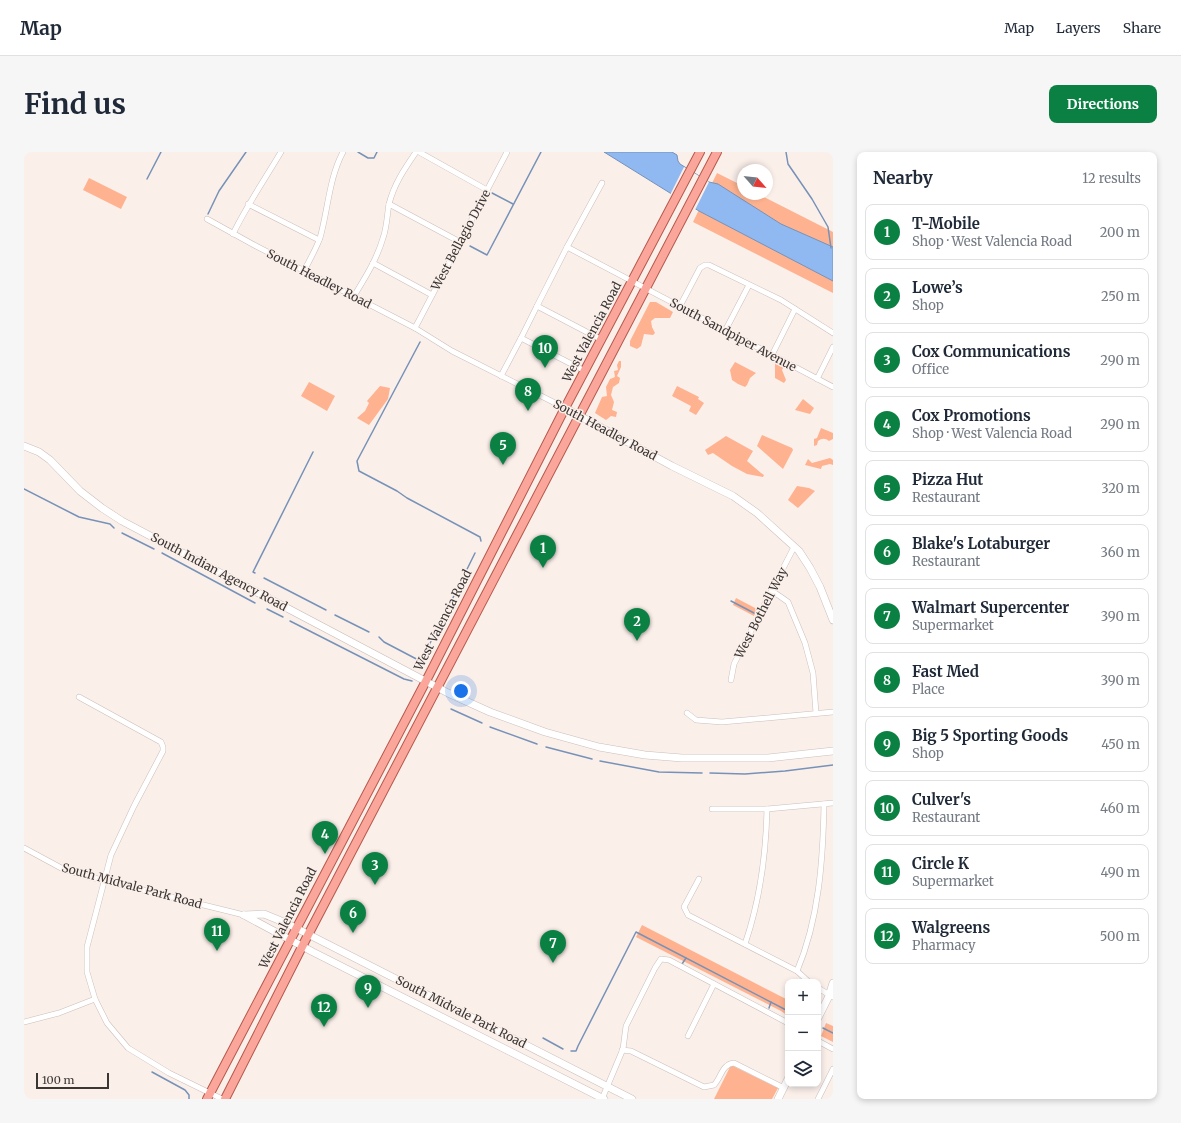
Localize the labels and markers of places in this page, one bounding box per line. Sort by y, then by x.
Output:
pin: 10 [532,335,558,368]
pin: 8 [515,378,541,411]
pin: 5 [490,432,516,465]
pin: 1 [530,535,556,568]
pin: 2 [624,608,650,641]
pin: 4 [312,821,338,854]
pin: 3 [362,852,388,885]
pin: 6 [340,900,366,933]
pin: 11 [204,918,230,951]
pin: 7 [540,930,566,963]
pin: 9 [355,975,381,1008]
pin: 12 [311,994,337,1027]

